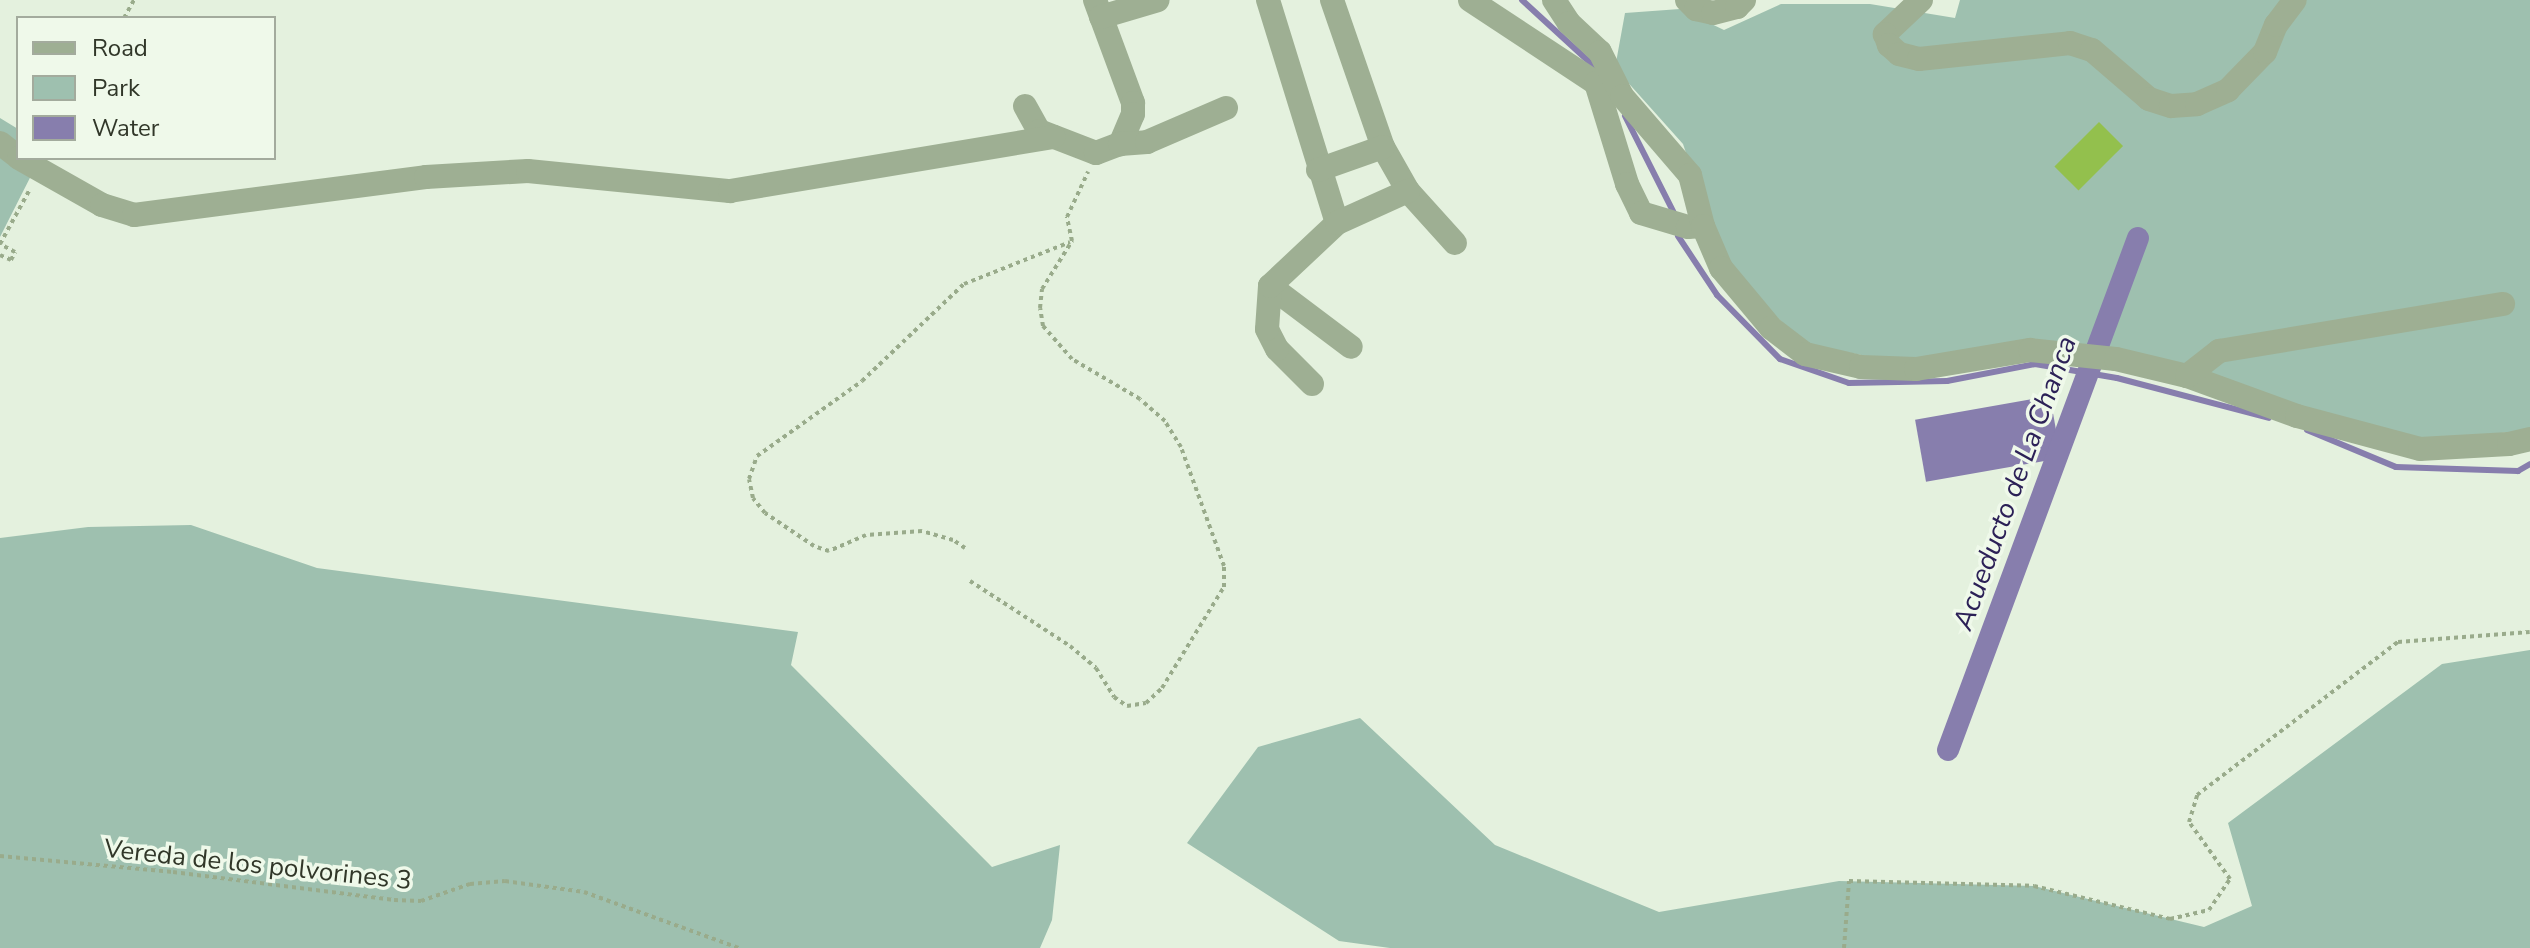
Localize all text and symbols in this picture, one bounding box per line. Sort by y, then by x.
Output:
legend [16,16,276,160]
text: Road [92,32,148,64]
text: Park [92,72,140,104]
text: Water [92,112,159,144]
water label: Acueducto de La Chanca [1946,332,2084,634]
street label: Vereda de los polvorines 3 [103,833,413,897]

